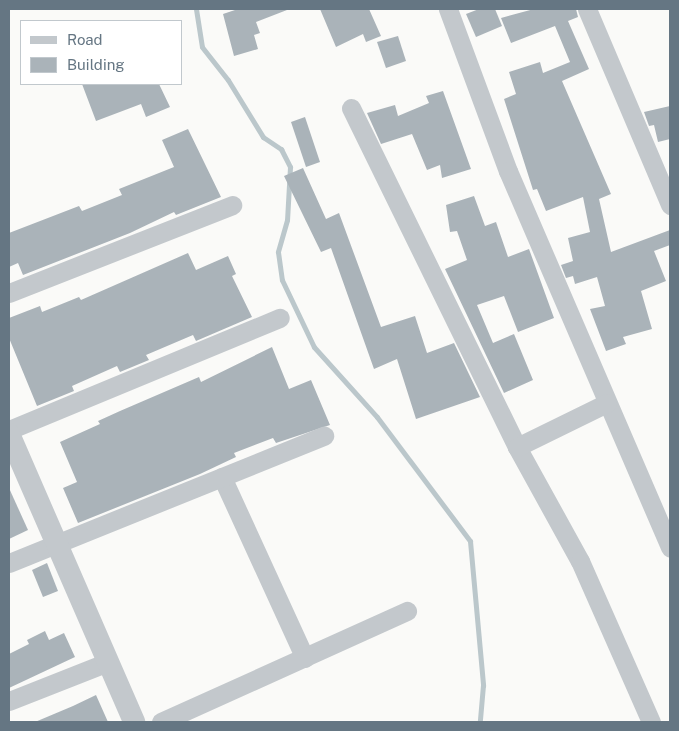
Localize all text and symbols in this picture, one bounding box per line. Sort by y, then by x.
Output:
legend [20,20,182,85]
text: Road [67,31,103,48]
text: Building [67,56,125,73]

